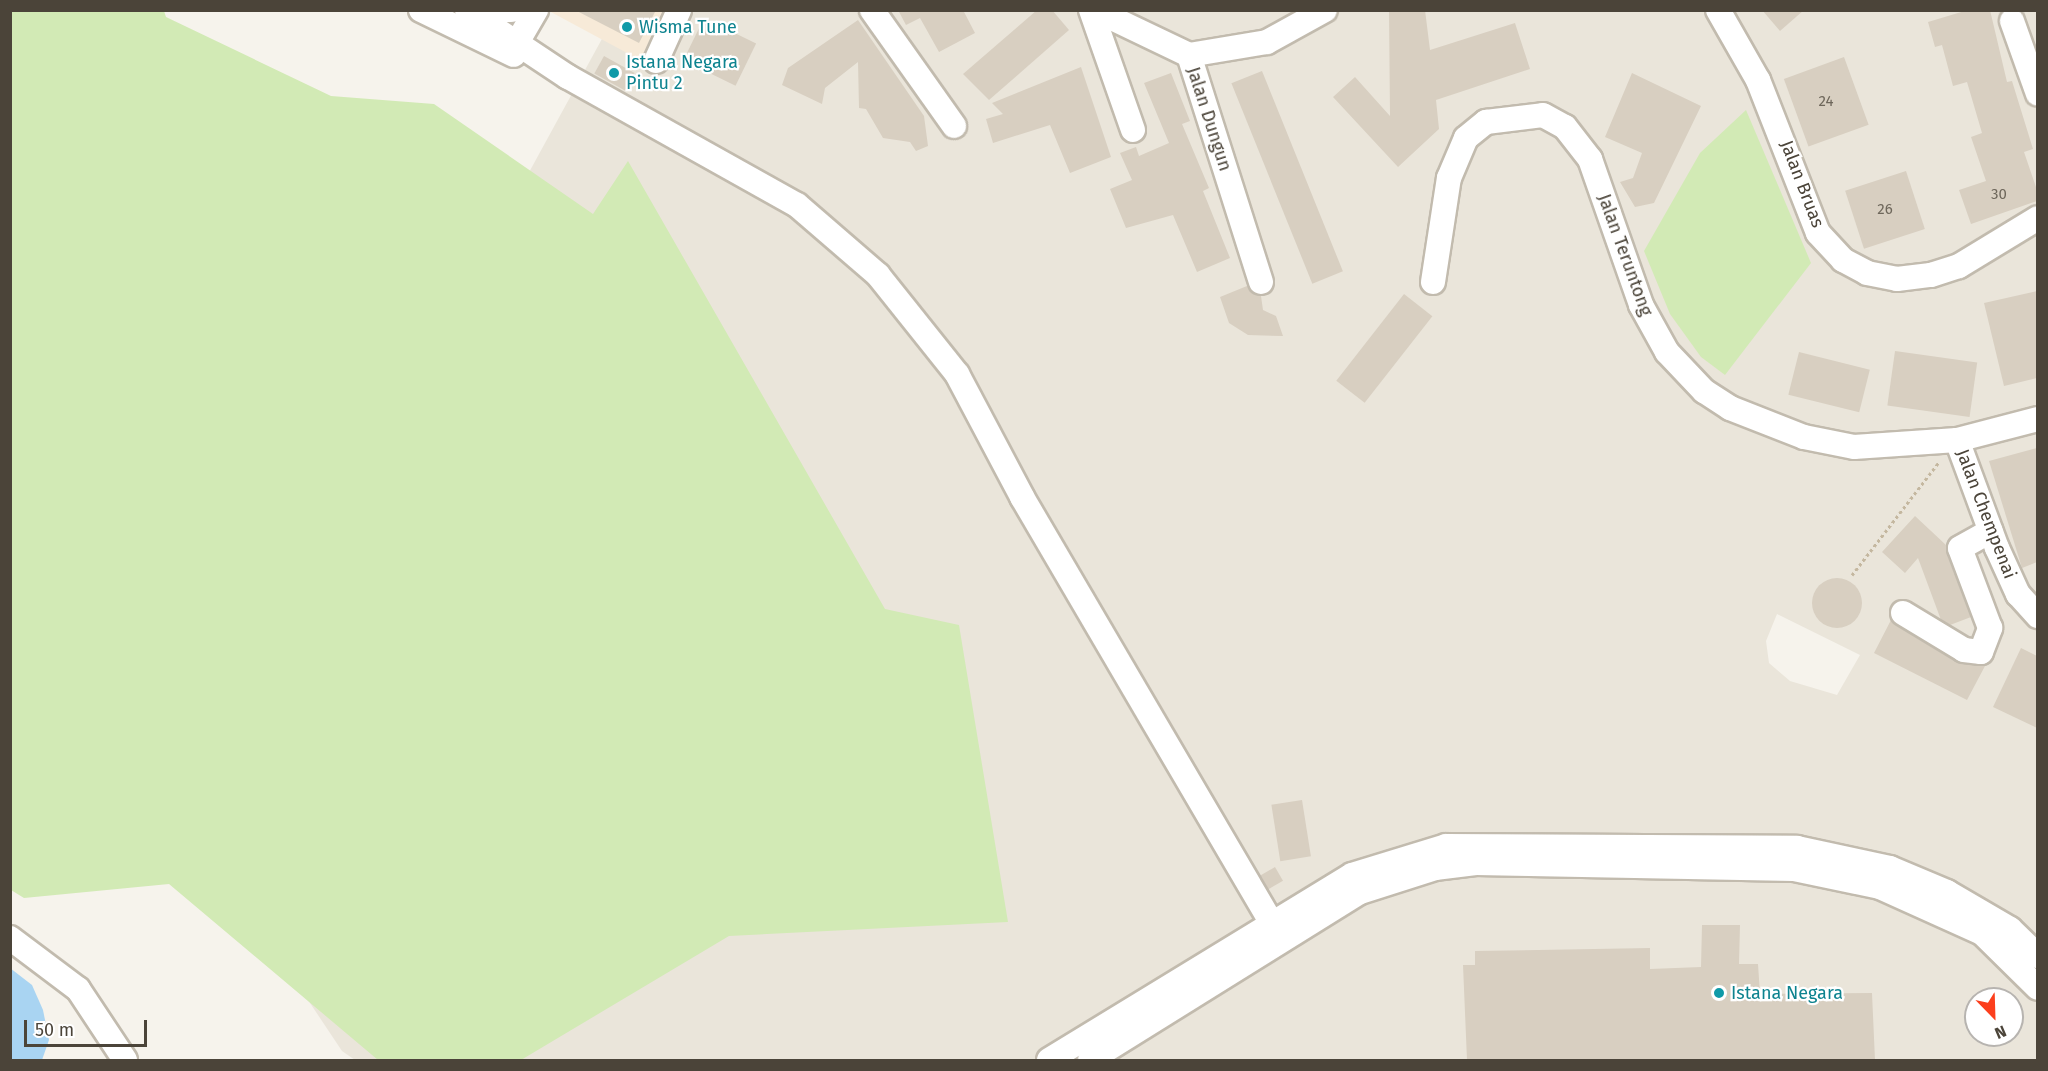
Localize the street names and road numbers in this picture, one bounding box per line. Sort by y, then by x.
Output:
street label: Jalan Dungun [1182,64,1236,174]
street label: Jalan Bruas [1775,137,1829,231]
street label: Jalan Teruntong [1593,191,1657,319]
street label: Jalan Chempenai [1951,446,2021,582]

